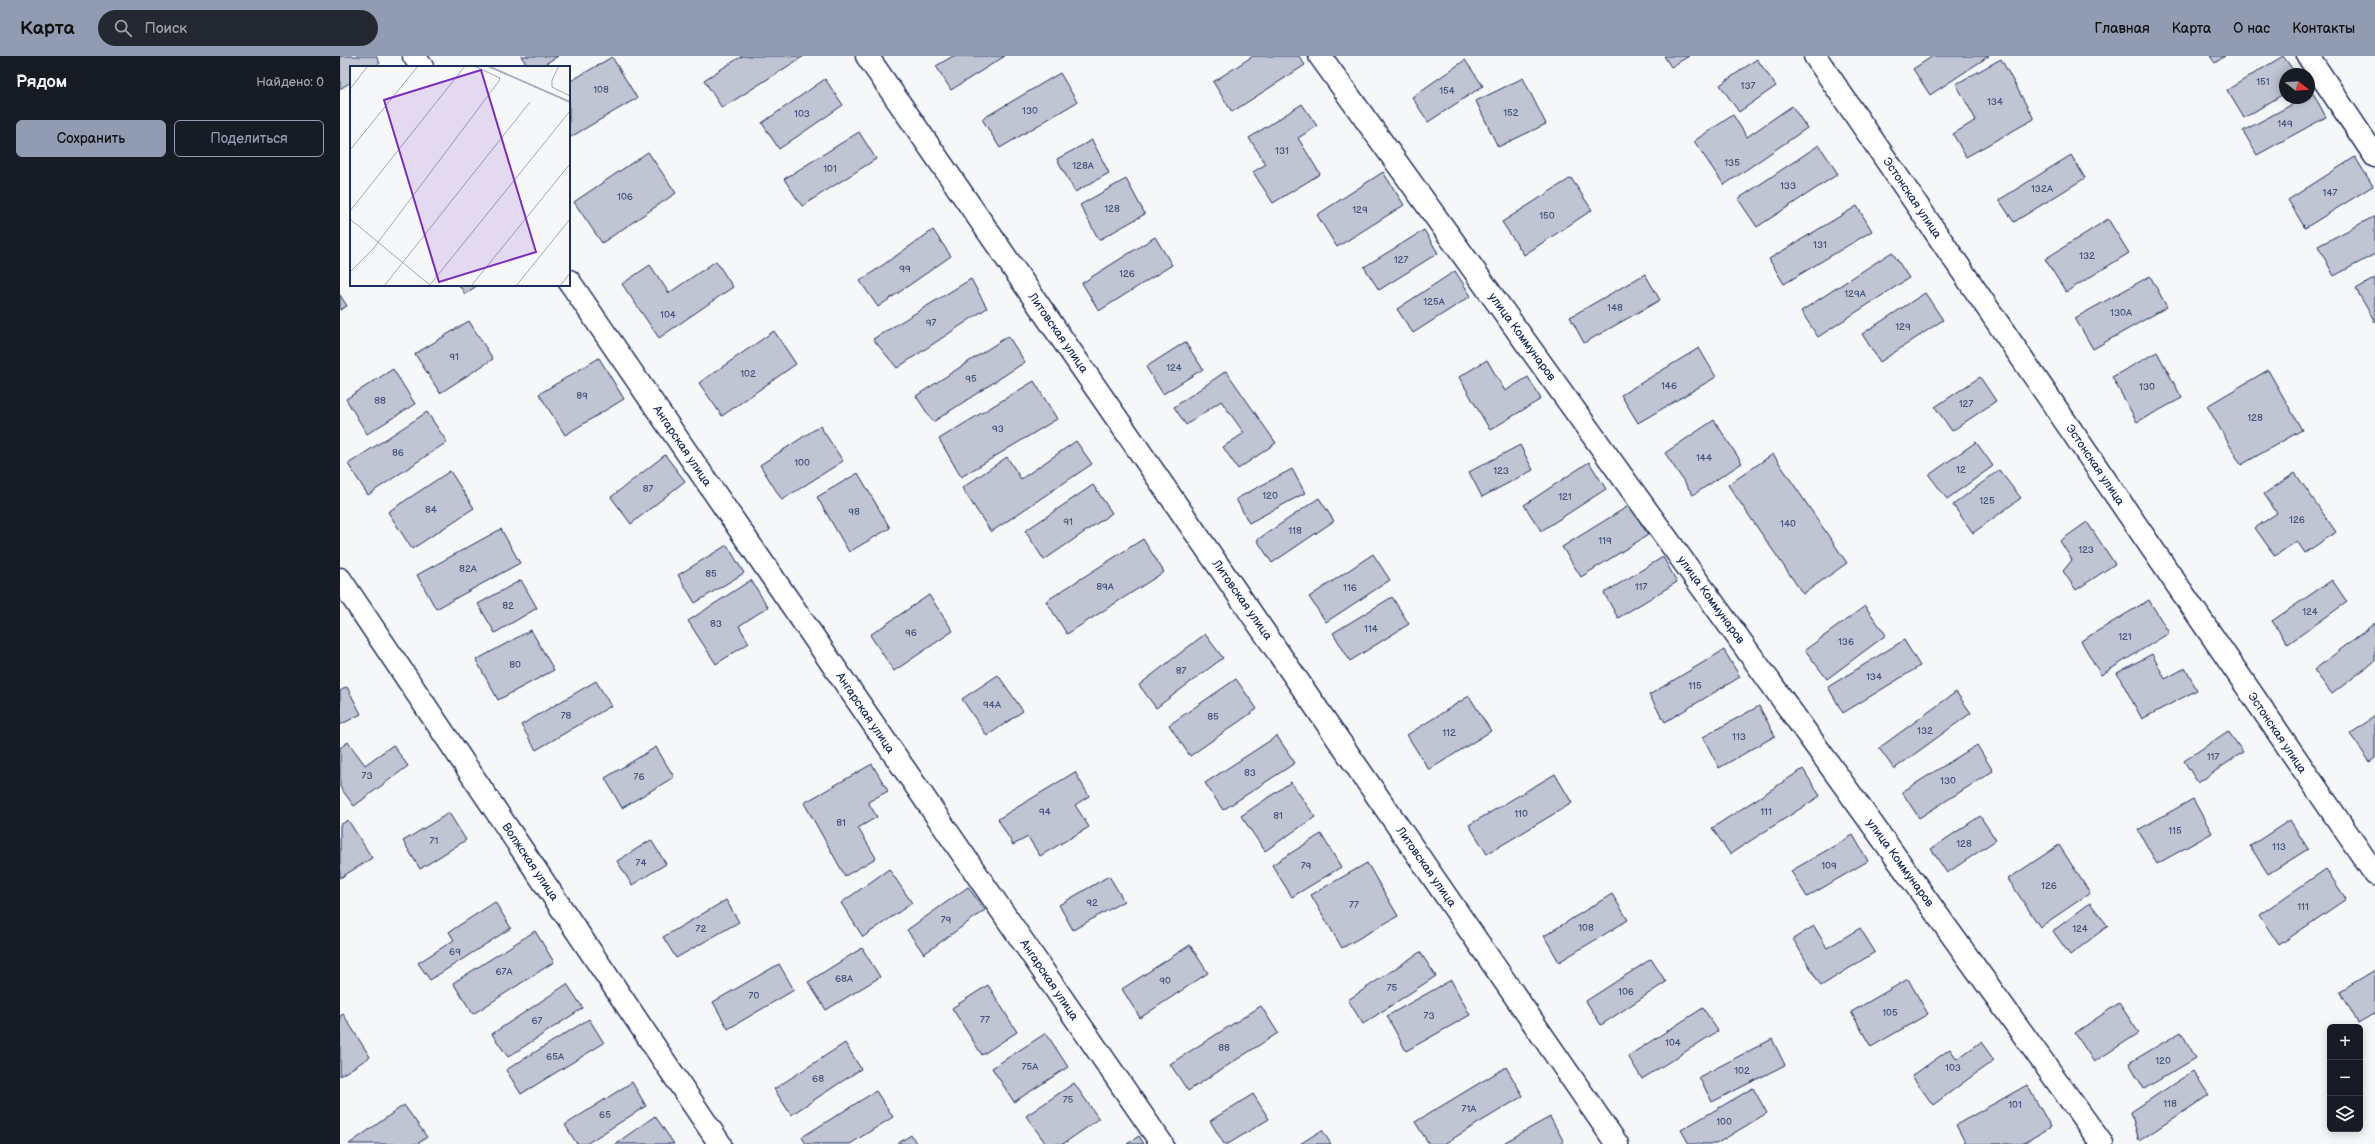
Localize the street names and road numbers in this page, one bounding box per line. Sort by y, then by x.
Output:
street label: Эстонская улица [1879,155,1945,241]
street label: Литовская улица [1024,289,1091,376]
street label: улица Коммунаров [1485,290,1559,384]
street label: Ангарская улица [649,402,715,489]
street label: Эстонская улица [2062,422,2128,508]
street label: улица Коммунаров [1674,553,1748,647]
street label: Литовская улица [1208,556,1275,643]
street label: Ангарская улица [832,669,898,756]
street label: Эстонская улица [2244,690,2310,776]
street label: улица Коммунаров [1863,816,1937,910]
street label: Волжская улица [498,820,562,904]
street label: Литовская улица [1392,823,1459,910]
street label: Ангарская улица [1016,936,1082,1023]

